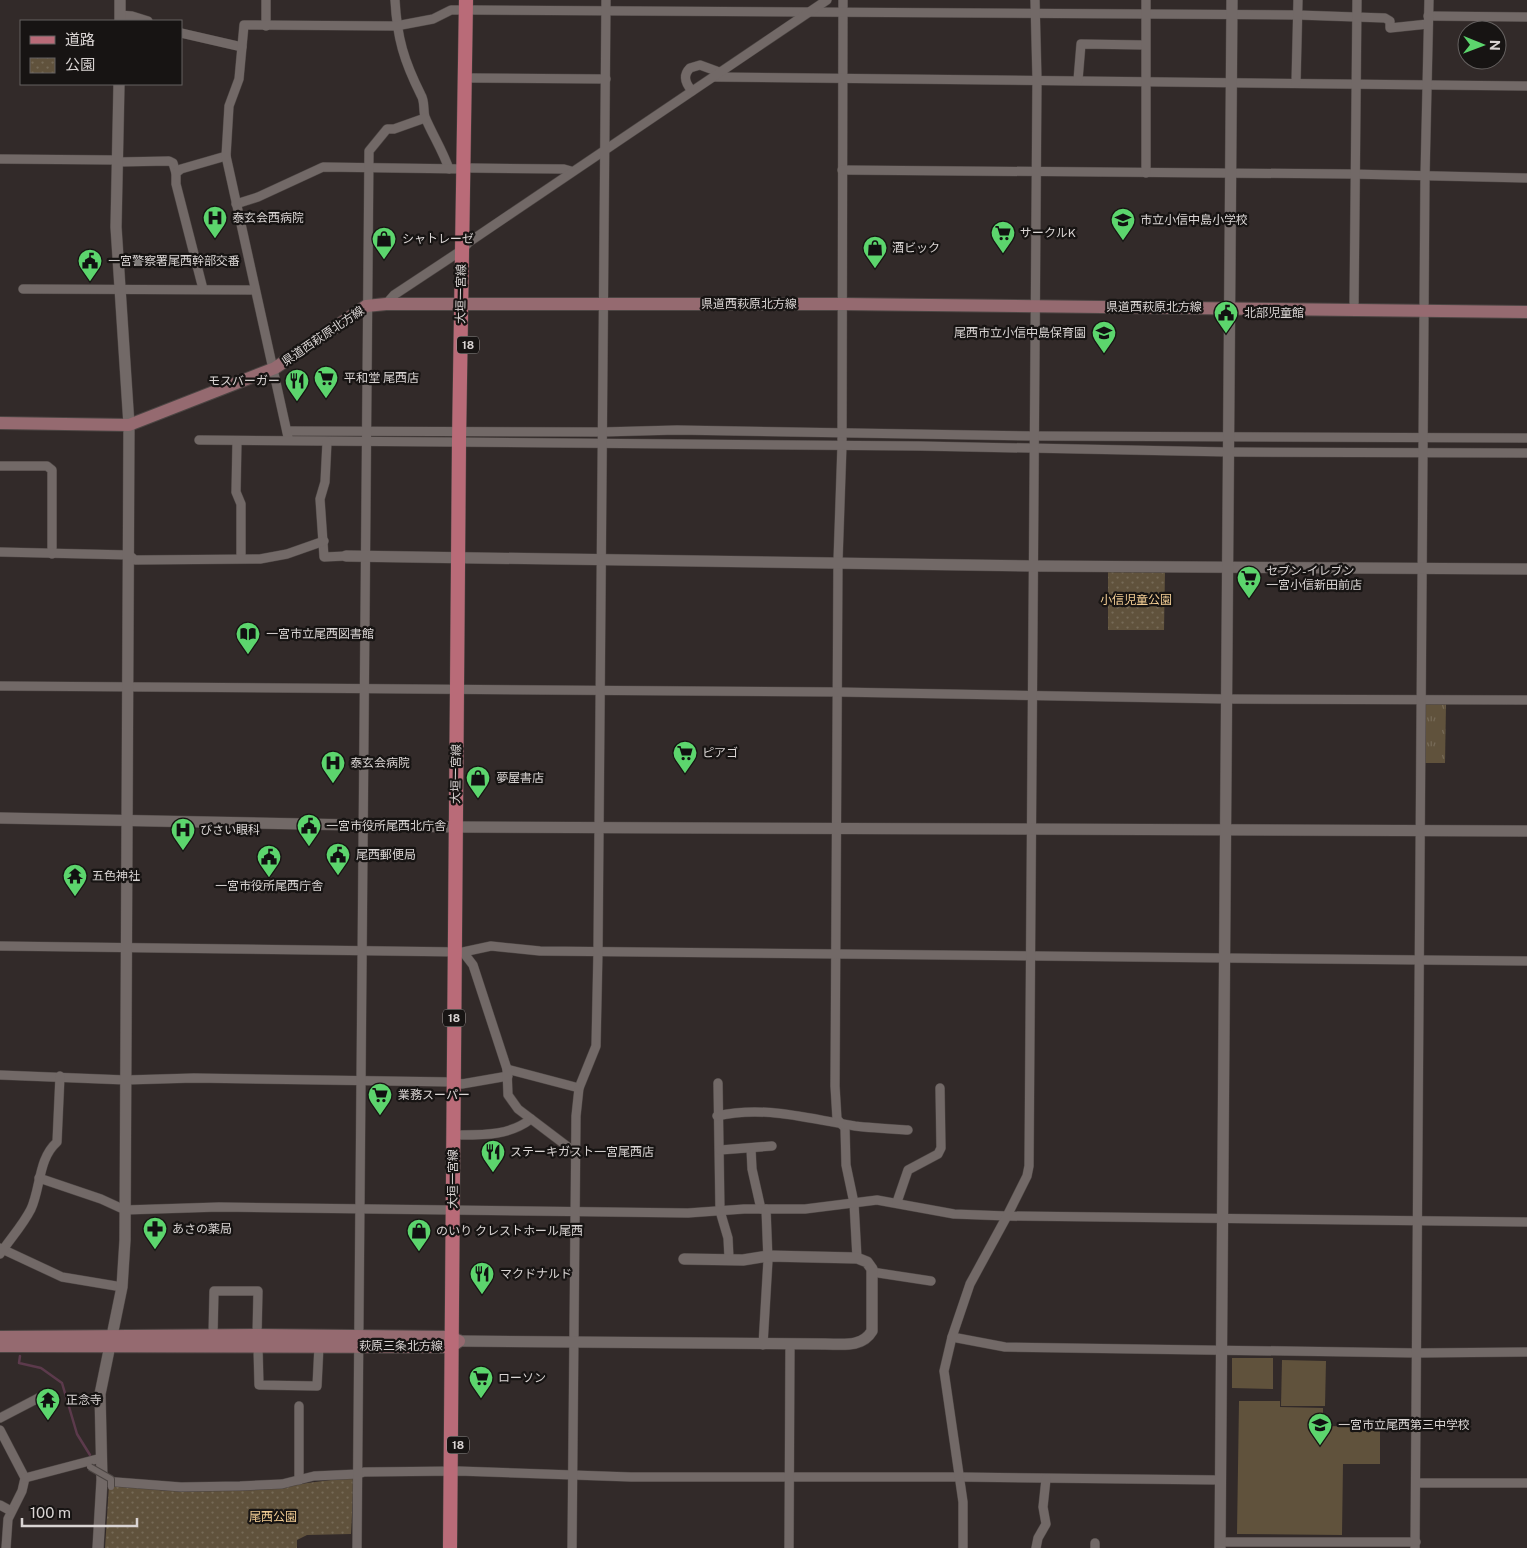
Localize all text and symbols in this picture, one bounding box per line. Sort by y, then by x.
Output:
legend [20,20,182,85]
north arrow [1457,20,1507,70]
text: 道路 [65,31,95,48]
text: N [1487,40,1503,51]
text: 公園 [65,56,95,73]
hospital icon: 泰玄会西病院 [202,205,228,239]
school or university icon: 市立小信中島小学校 [1110,207,1136,241]
place label: 泰玄会西病院 [232,211,304,225]
place label: 市立小信中島小学校 [1140,213,1248,227]
supermarket icon: サークルK [990,220,1016,254]
shop icon: シャトレーゼ [371,226,397,260]
place label: サークルK [1020,226,1076,240]
place label: シャトレーゼ [402,232,474,246]
shop icon: 酒ビック [862,235,888,269]
place label: 酒ビック [892,241,940,255]
public building icon: 一宮警察署尾西幹部交番 [77,248,103,282]
place label: 一宮警察署尾西幹部交番 [108,254,240,268]
street label: 大垣一宮線 [453,264,469,324]
street label: 県道西萩原北方線 [701,297,797,311]
street label: 県道西萩原北方線 [1106,300,1202,314]
public building icon: 北部児童館 [1213,300,1239,334]
street label: 県道西萩原北方線 [279,303,367,369]
place label: 北部児童館 [1244,306,1304,320]
school or university icon: 尾西市立小信中島保育園 [1091,320,1117,354]
place label: 尾西市立小信中島保育園 [954,326,1086,340]
road number: 18 [457,336,479,354]
supermarket icon: 平和堂 尾西店 [313,365,339,399]
restaurant icon: モスバーガー [284,368,310,402]
place label: 平和堂 尾西店 [344,371,419,385]
place label: モスバーガー [208,374,280,388]
place label: セブン-イレブン 一宮小信新田前店 [1266,564,1362,592]
supermarket icon: セブン-イレブン 一宮小信新田前店 [1236,565,1262,599]
park label: 小信児童公園 [1100,593,1172,607]
library icon: 一宮市立尾西図書館 [235,621,261,655]
place label: 一宮市立尾西図書館 [266,627,374,641]
supermarket icon: ピアゴ [672,740,698,774]
street label: 大垣一宮線 [448,744,464,804]
place label: ピアゴ [702,746,738,760]
hospital icon: 泰玄会病院 [320,750,346,784]
place label: 泰玄会病院 [350,756,410,770]
shop icon: 夢屋書店 [465,765,491,799]
place label: 夢屋書店 [496,771,544,785]
public building icon: 一宮市役所尾西北庁舎 [296,813,322,847]
hospital icon: びさい眼科 [170,817,196,851]
place label: 一宮市役所尾西北庁舎 [326,819,446,833]
place label: びさい眼科 [200,823,260,837]
public building icon: 尾西郵便局 [325,842,351,876]
public building icon: 一宮市役所尾西庁舎 [256,844,282,878]
place label: 尾西郵便局 [356,848,416,862]
temple icon: 五色神社 [62,863,88,897]
place label: 五色神社 [92,869,140,883]
place label: 一宮市役所尾西庁舎 [215,879,323,893]
road number: 18 [443,1010,465,1026]
supermarket icon: 業務スーパー [367,1082,393,1116]
place label: 業務スーパー [398,1088,470,1102]
restaurant icon: ステーキガスト一宮尾西店 [480,1139,506,1173]
place label: ステーキガスト一宮尾西店 [510,1145,654,1159]
street label: 大垣一宮線 [446,1149,460,1209]
pharmacy icon: あさの薬局 [142,1216,168,1250]
shop icon: のいり クレストホール尾西 [406,1218,432,1252]
place label: あさの薬局 [172,1222,232,1236]
place label: のいり クレストホール尾西 [436,1224,583,1238]
restaurant icon: マクドナルド [469,1261,495,1295]
place label: マクドナルド [500,1267,572,1281]
street label: 萩原三条北方線 [359,1339,443,1353]
supermarket icon: ローソン [468,1365,494,1399]
place label: ローソン [498,1371,546,1385]
temple icon: 正念寺 [35,1387,61,1421]
place label: 正念寺 [66,1393,102,1407]
school or university icon: 一宮市立尾西第三中学校 [1307,1412,1333,1446]
place label: 一宮市立尾西第三中学校 [1338,1418,1470,1432]
road number: 18 [447,1436,469,1454]
scale bar [22,1496,138,1528]
text: 100 m [30,1504,71,1521]
park label: 尾西公園 [249,1510,297,1524]

